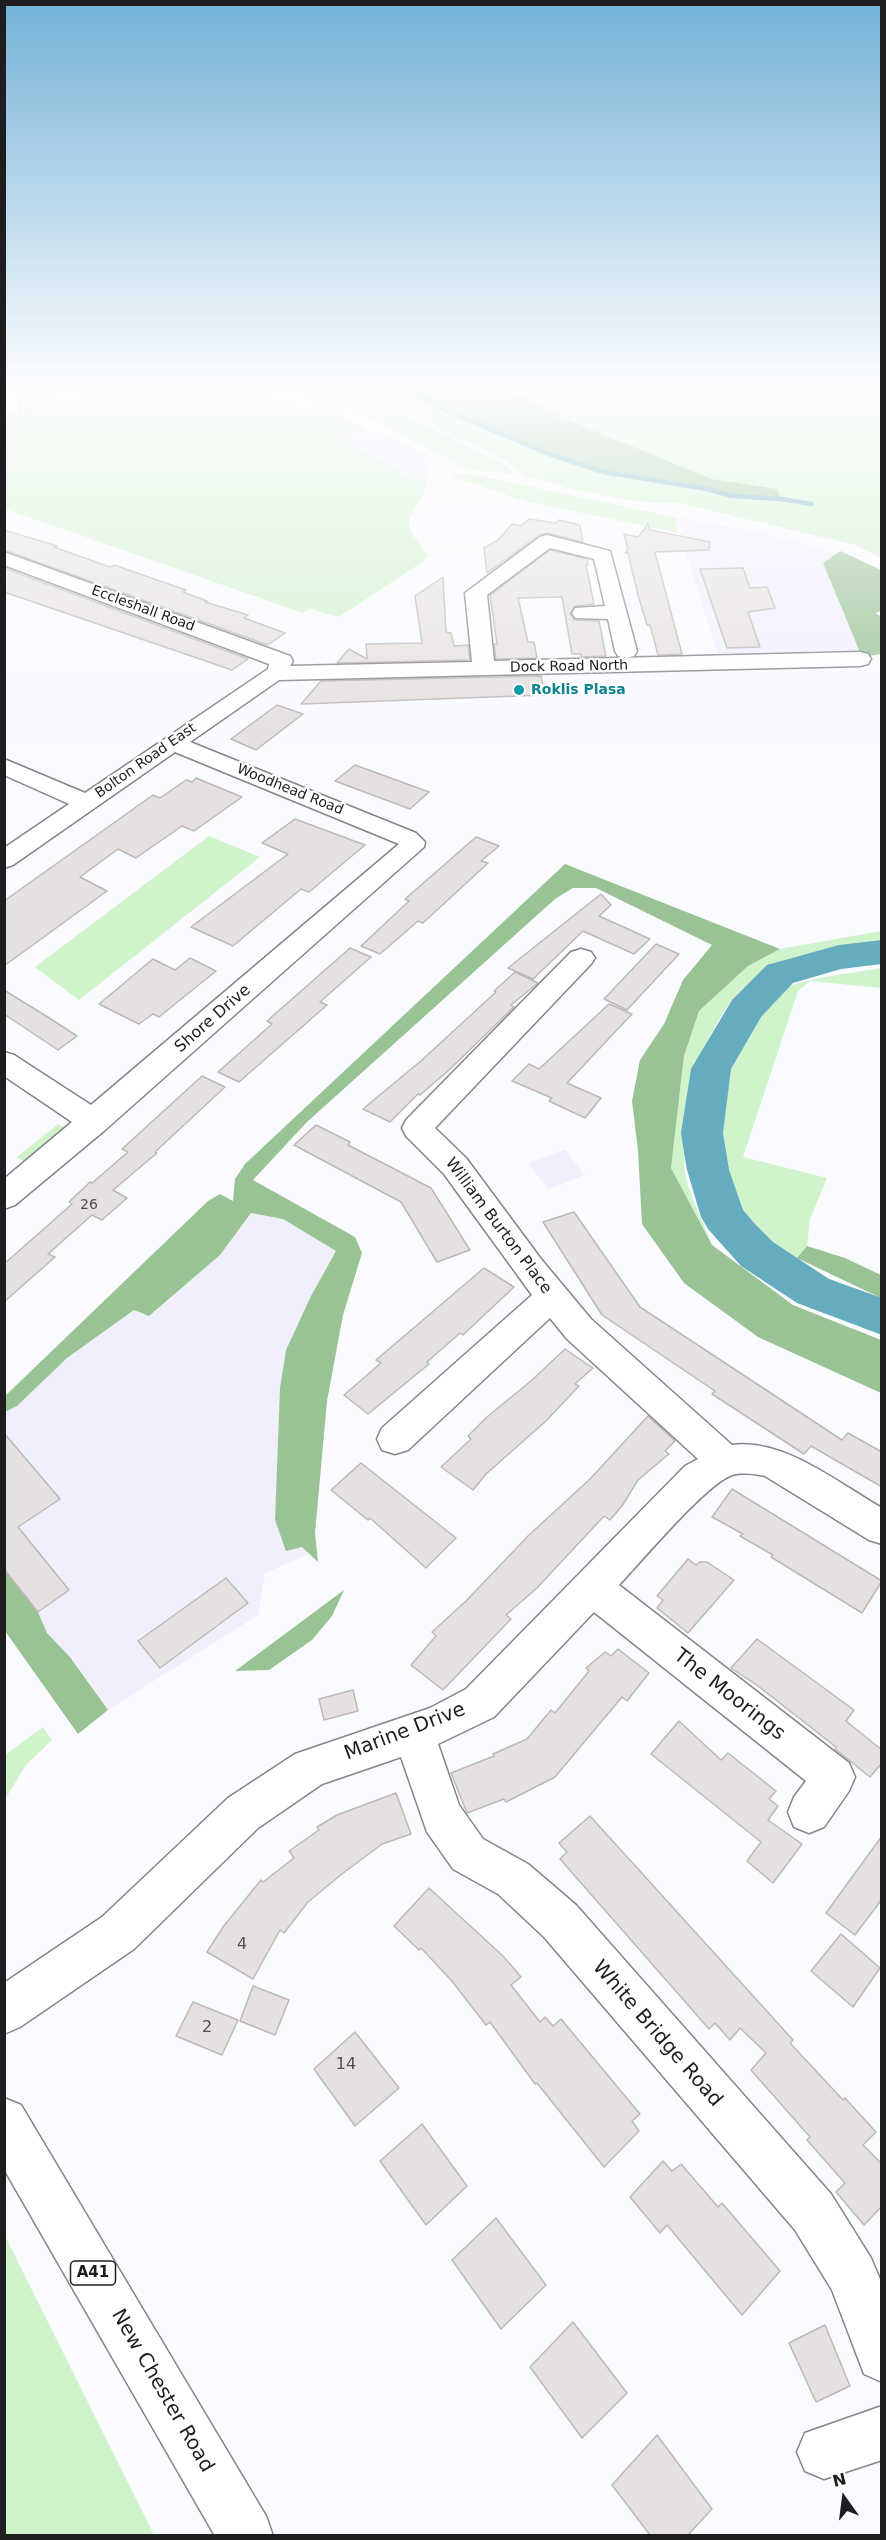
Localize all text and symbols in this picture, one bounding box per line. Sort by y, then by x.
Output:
street label: Eccleshall Road [89,582,197,636]
street label: Dock Road North [510,658,628,676]
place label: Roklis Plasa [531,682,626,698]
marker: Roklis Plasa [512,683,526,697]
street label: Bolton Road East [92,720,200,802]
street label: Woodhead Road [234,761,346,819]
street label: Shore Drive [171,981,255,1057]
street label: William Burton Place [441,1154,555,1298]
house number: 26 [80,1197,98,1213]
street label: The Moorings [668,1644,790,1746]
street label: Marine Drive [341,1698,469,1766]
house number: 4 [237,1935,247,1955]
street label: White Bridge Road [587,1956,727,2112]
house number: 2 [202,2018,212,2038]
house number: 14 [336,2055,356,2075]
road number: A41 [70,2261,116,2285]
street label: New Chester Road [106,2305,218,2477]
north arrow [814,2468,874,2528]
text: N [831,2469,848,2491]

